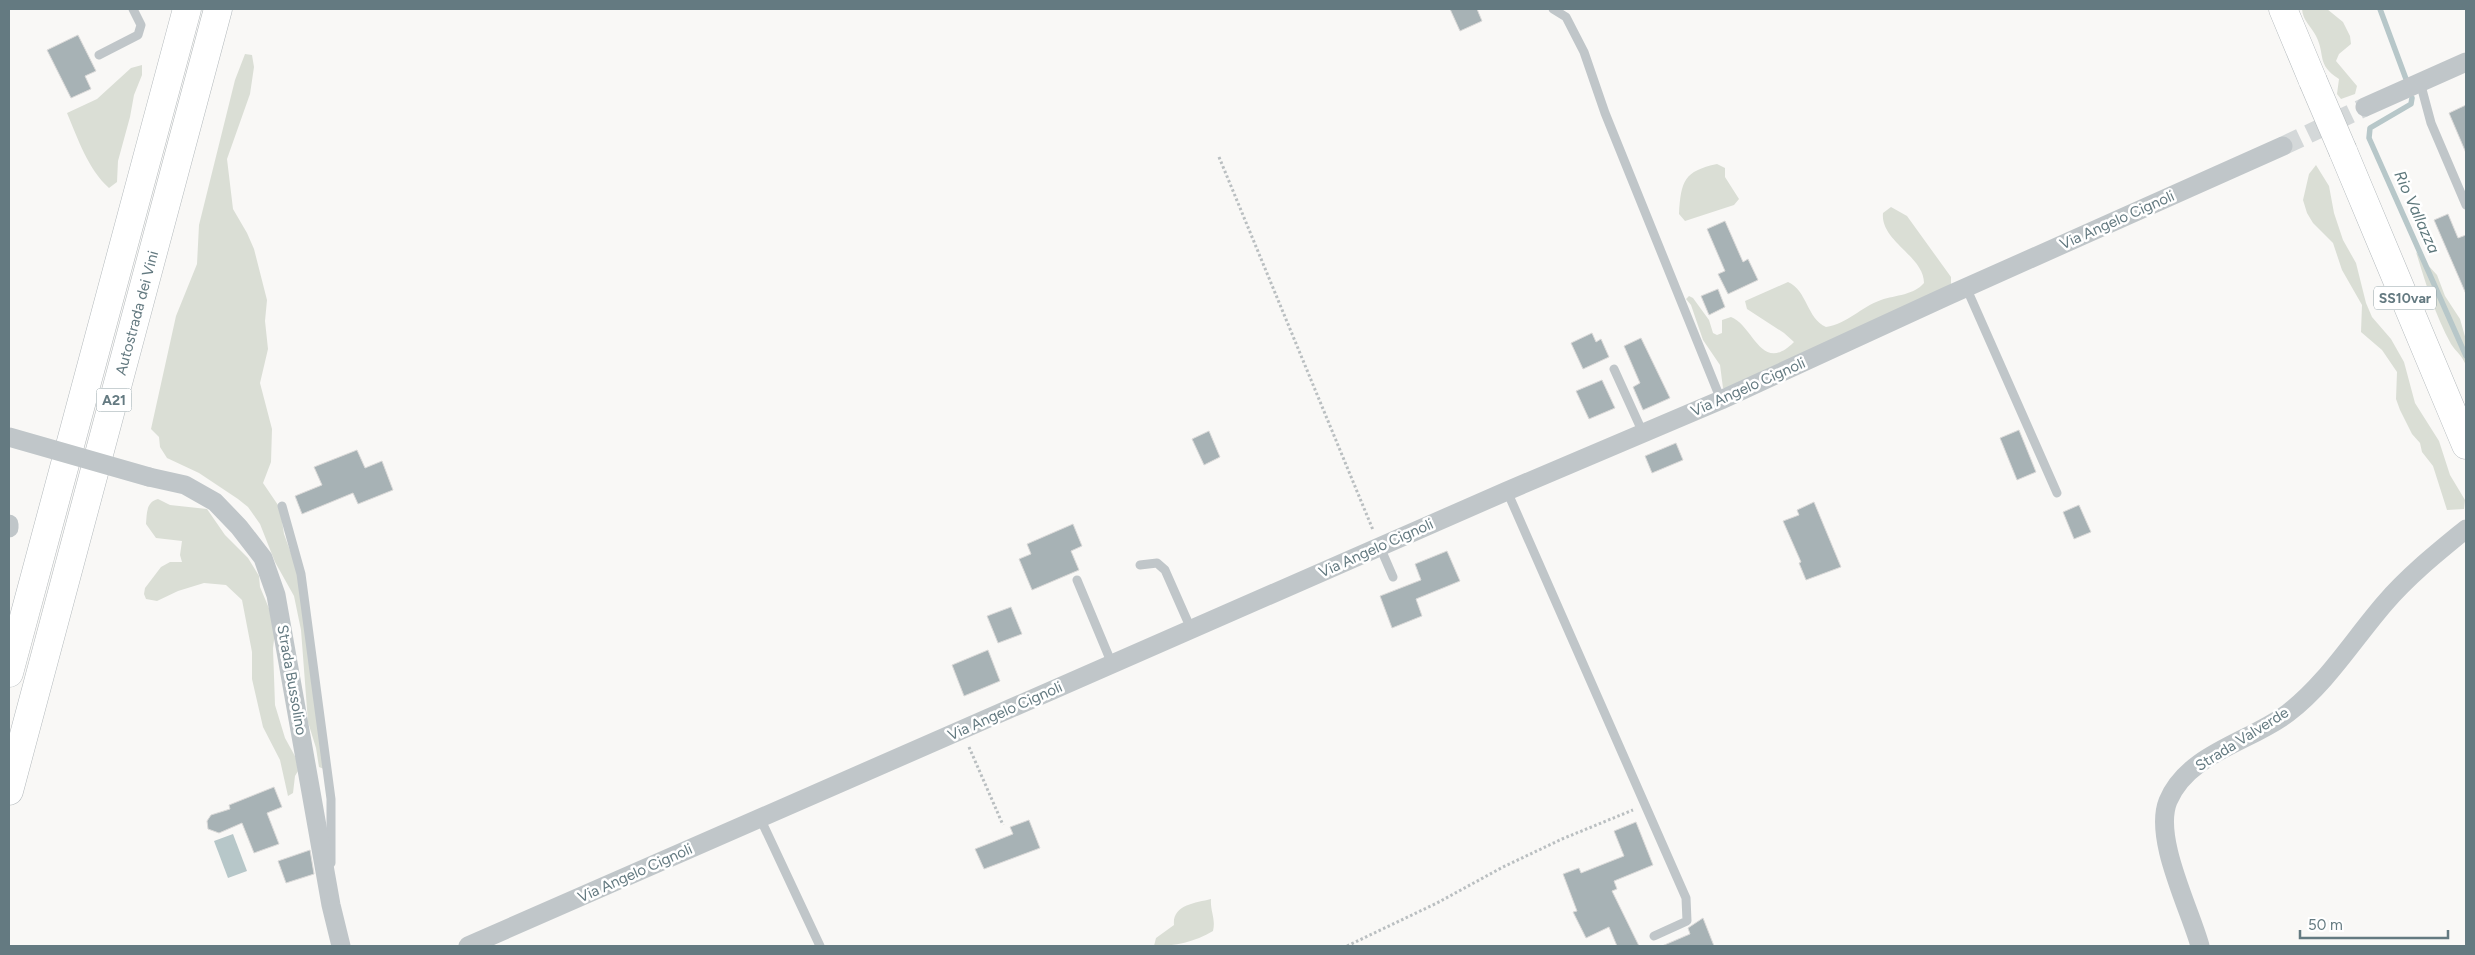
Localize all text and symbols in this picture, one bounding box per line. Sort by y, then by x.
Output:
water label: Rio Vallazza [2390,168,2444,256]
street label: Via Angelo Cignoli [2057,187,2177,253]
street label: Autostrada dei Vini [112,249,162,377]
road number: SS10var [2374,286,2436,310]
street label: Via Angelo Cignoli [1688,354,1808,420]
road number: A21 [96,388,132,412]
street label: Via Angelo Cignoli [1316,515,1436,581]
street label: Strada Bussolino [273,623,311,737]
street label: Via Angelo Cignoli [945,678,1065,744]
street label: Strada Valverde [2192,703,2292,775]
street label: Via Angelo Cignoli [575,840,695,906]
scale bar [2300,908,2448,940]
text: 50 m [2308,916,2343,934]

